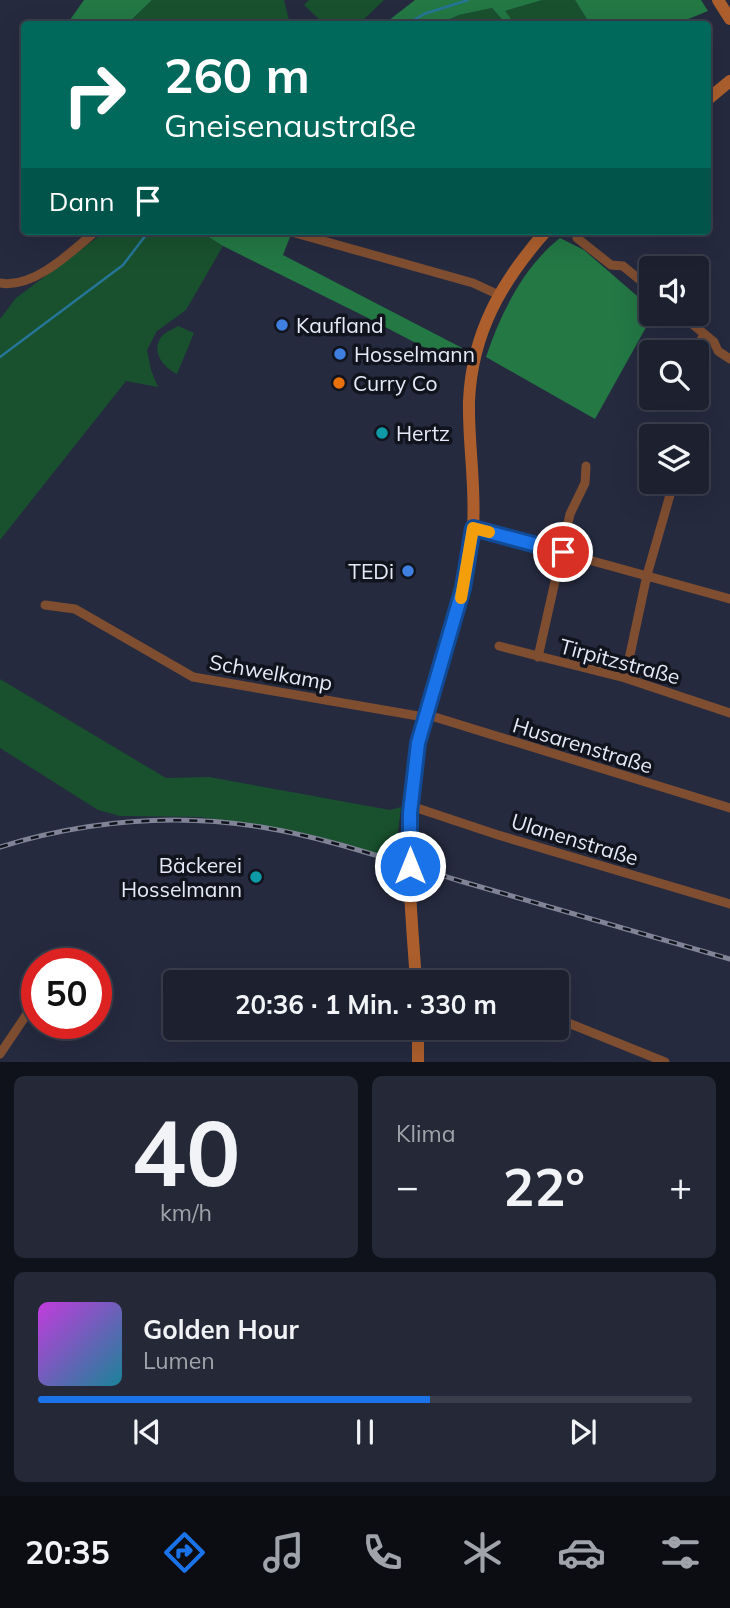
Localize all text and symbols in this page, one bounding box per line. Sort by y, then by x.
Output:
text: 260 m [164,44,310,105]
icon: right [49,49,140,140]
text: Gneisenaustraße [164,105,416,145]
icon: arrive [129,182,167,220]
text: Dann [49,185,115,218]
map controls [639,256,709,494]
button: sound [639,256,709,326]
place label: Kaufland [296,312,384,338]
marker: Kaufland [274,317,290,333]
button: search [639,340,709,410]
place label: Hosselmann [354,341,475,367]
marker: Hosselmann [332,346,348,362]
place label: Curry Co [353,370,437,396]
marker: Curry Co [331,375,347,391]
place label: Hertz [396,420,450,446]
button: layers [639,424,709,494]
marker: Hertz [374,425,390,441]
pin [533,522,593,582]
icon: arrive [544,533,582,571]
place label: TEDi [348,558,394,584]
marker: TEDi [400,563,416,579]
street label: Tirpitzstraße [557,632,683,690]
street label: Schwelkamp [207,648,335,696]
street label: Husarenstraße [510,711,656,779]
street label: Ulanenstraße [508,807,642,871]
position arrow [373,829,447,903]
place label: Bäckerei Hosselmann [121,852,242,902]
marker: Bäckerei Hosselmann [248,869,264,885]
speed limit sign: 50 [21,948,112,1039]
text: 20:36 · 1 Min. · 330 m [235,988,497,1021]
text: 40 [131,1095,241,1209]
text: Klima [396,1119,456,1148]
text: 22° [503,1154,585,1219]
text: − [396,1162,419,1210]
text: + [669,1162,692,1210]
text: km/h [160,1198,212,1227]
text: Golden Hour [143,1313,299,1346]
text: Lumen [143,1346,215,1375]
icon: previous [128,1413,166,1451]
icon: pause [346,1413,384,1451]
icon: next [564,1413,602,1451]
icon: directions [160,1528,209,1577]
icon: music [259,1528,308,1577]
icon: phone [358,1528,407,1577]
icon: climate [458,1528,507,1577]
icon: car [557,1528,606,1577]
icon: filters [656,1528,705,1577]
text: 20:35 [25,1532,110,1572]

